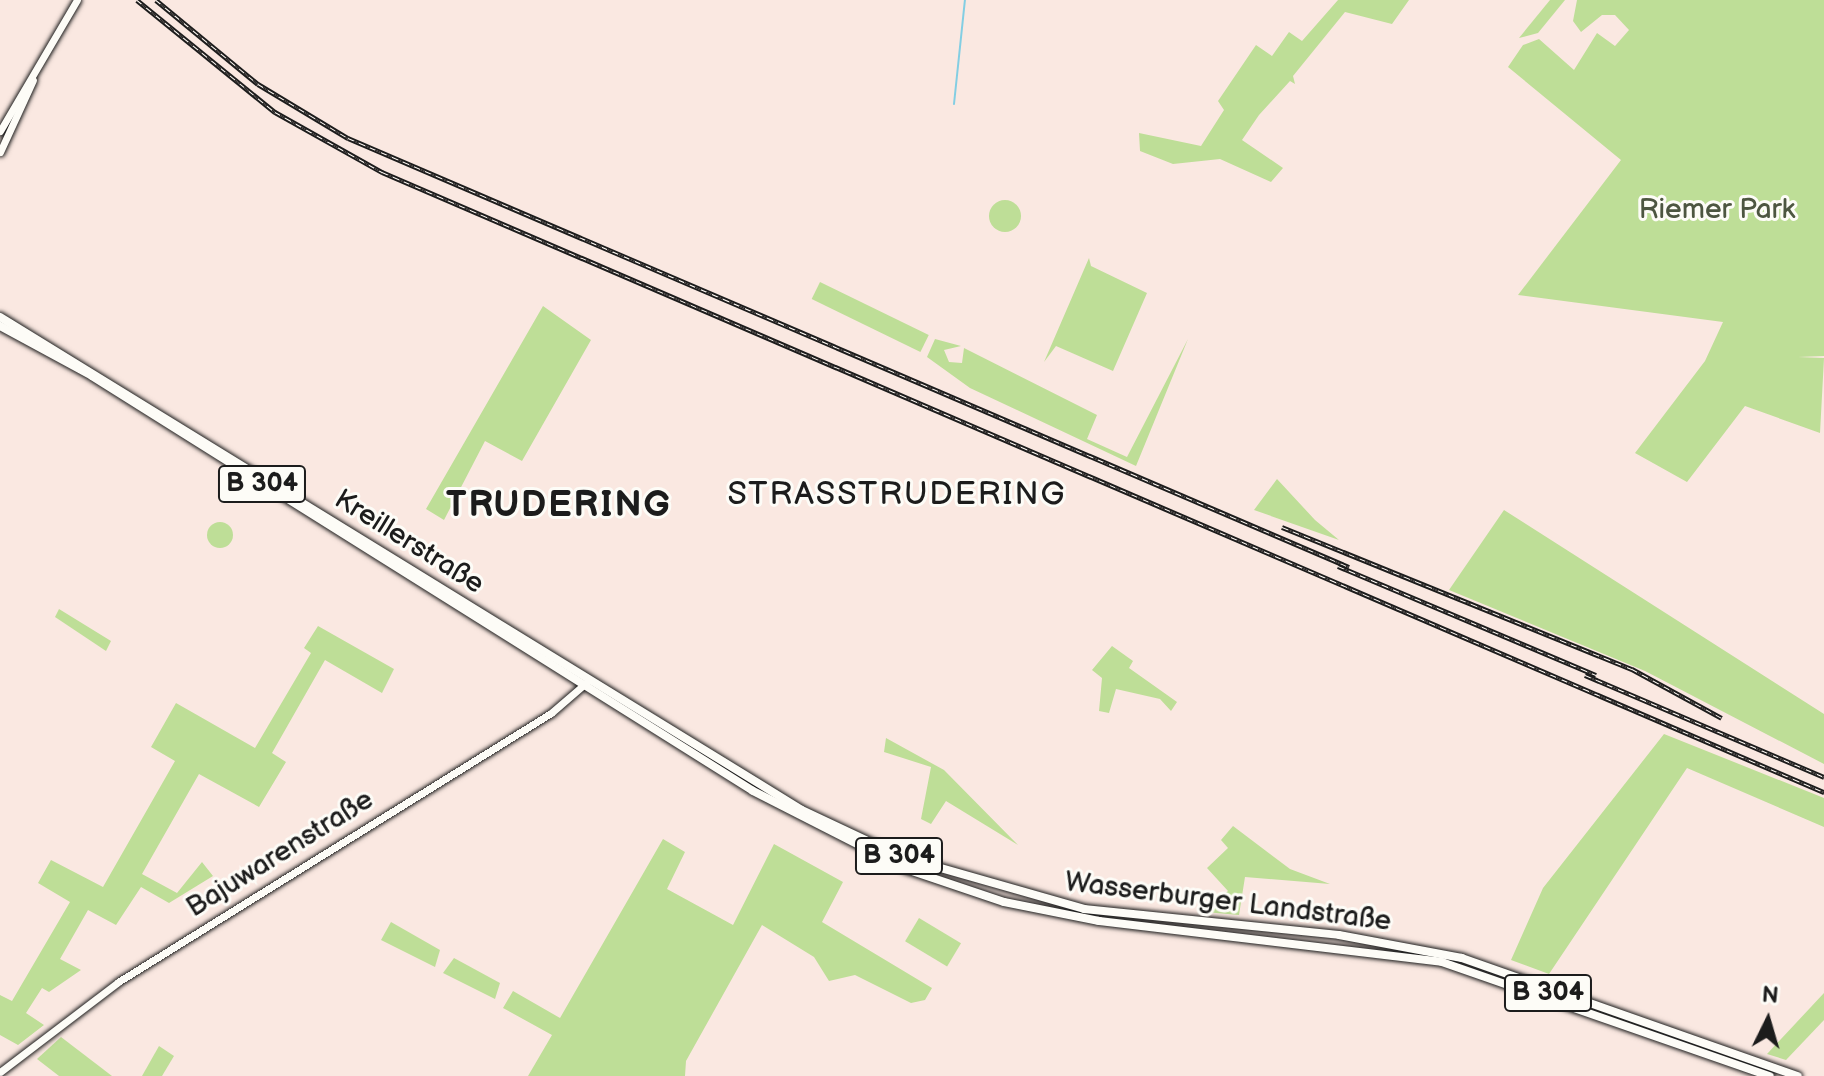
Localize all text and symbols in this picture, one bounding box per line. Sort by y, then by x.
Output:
park label: Riemer Park [1639,193,1795,227]
road number: B 304 [216,462,308,506]
district label: STRASSTRUDERING [727,476,1067,514]
street label: Kreillerstraße [328,483,490,601]
district label: TRUDERING [446,484,672,528]
street label: Bajuwarenstraße [180,783,380,925]
road number: B 304 [853,834,945,878]
street label: Wasserburger Landstraße [1063,865,1393,939]
road number: B 304 [1502,971,1594,1015]
north arrow [1728,980,1808,1060]
text: N [1761,981,1780,1010]

